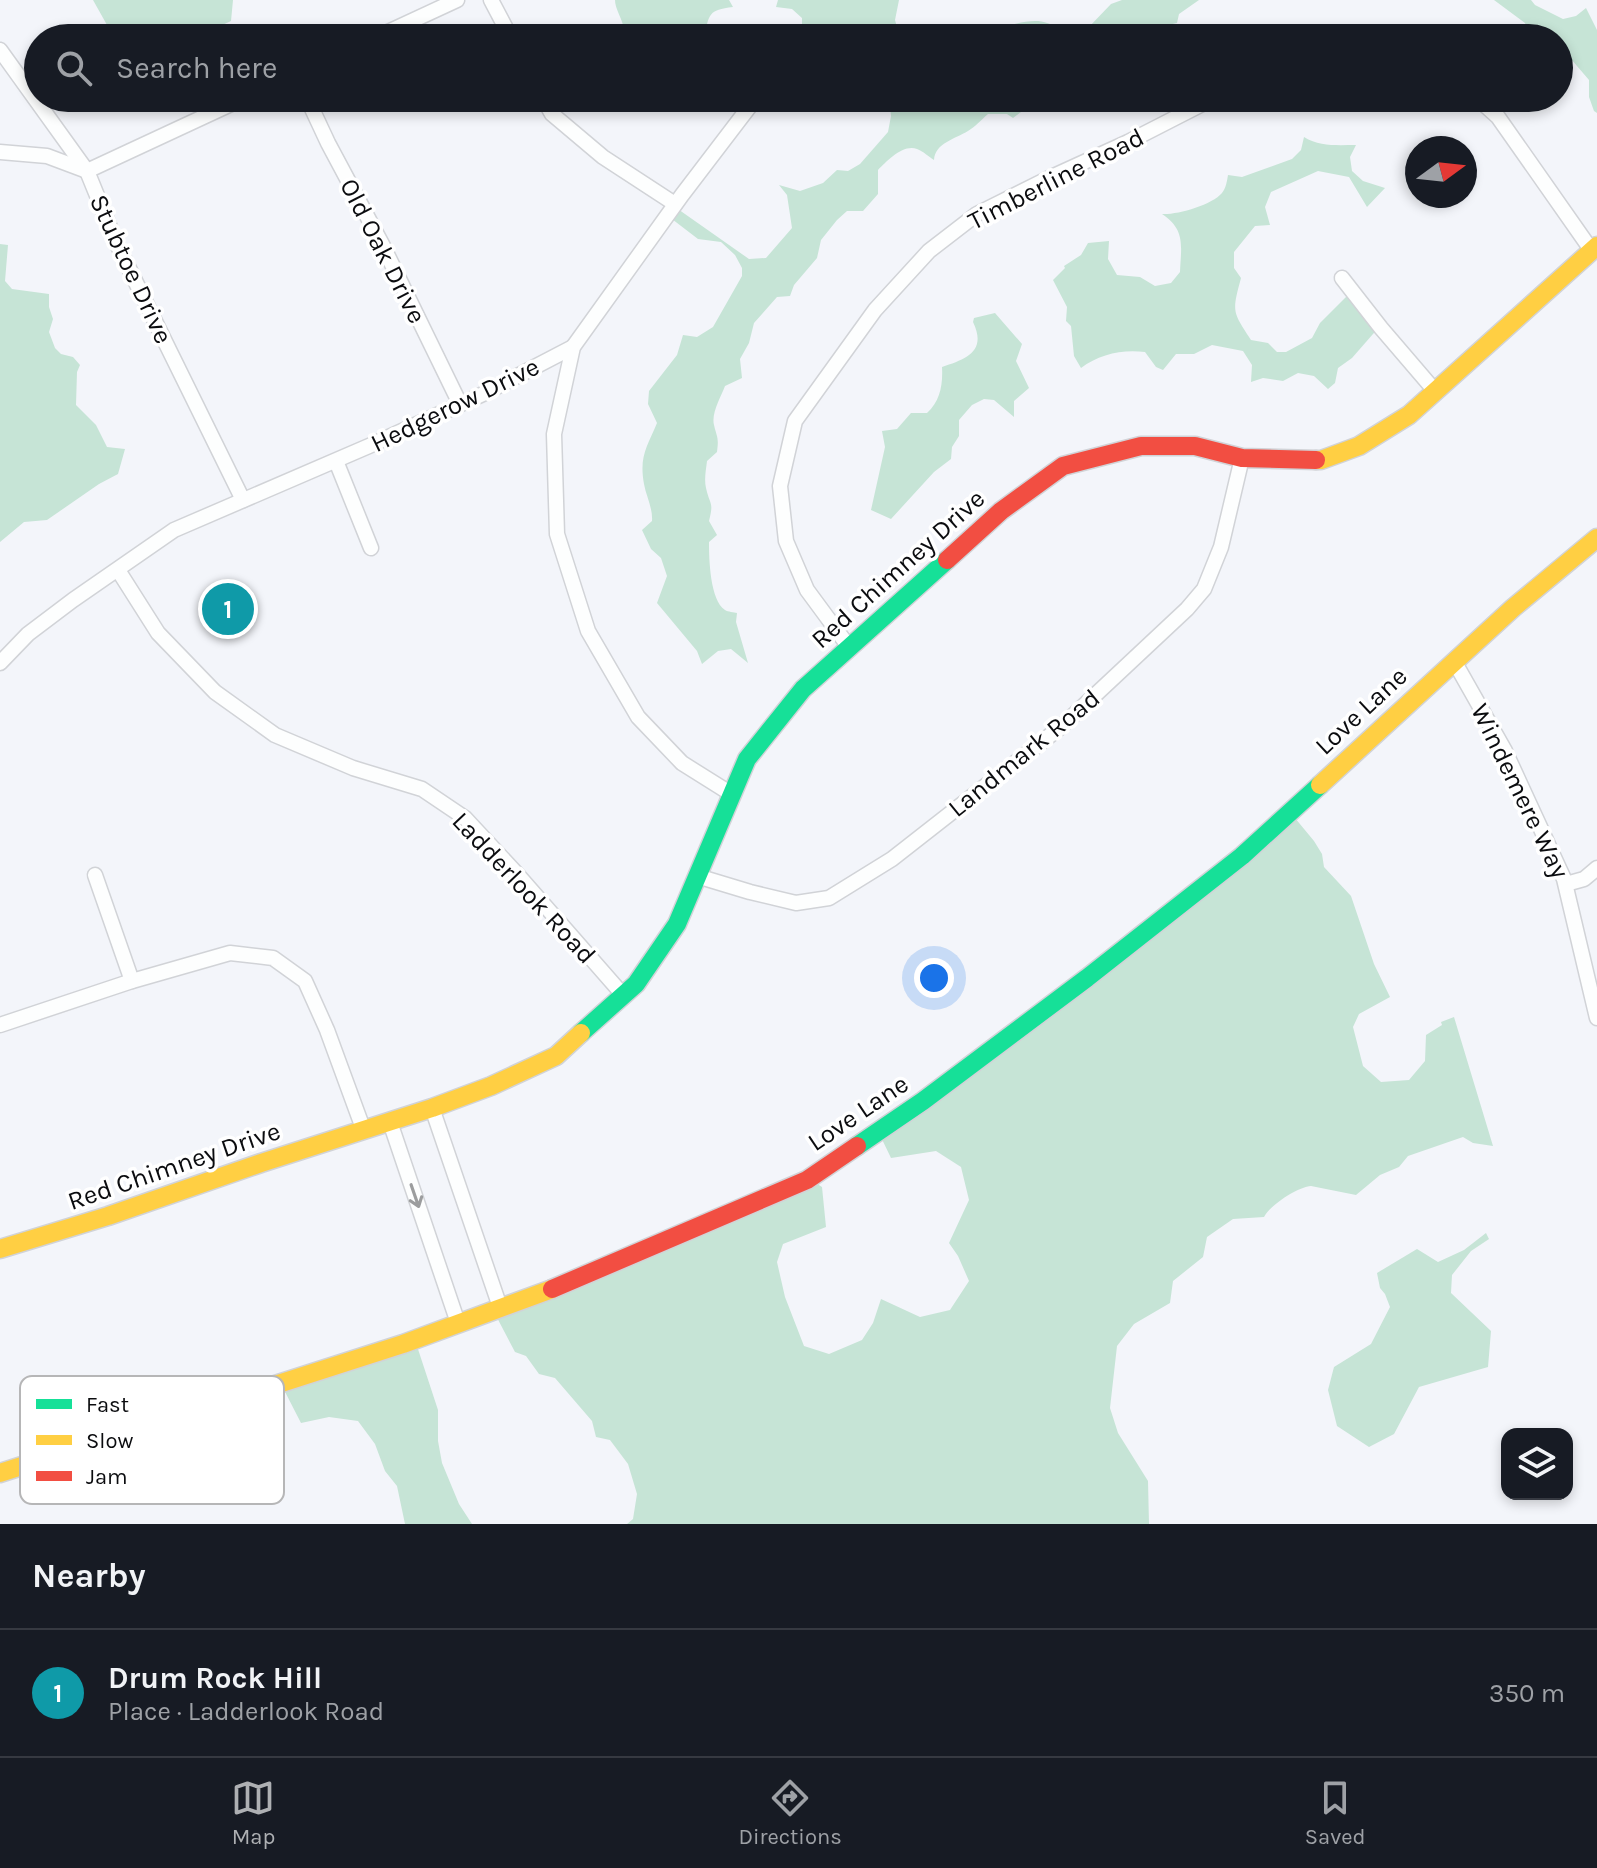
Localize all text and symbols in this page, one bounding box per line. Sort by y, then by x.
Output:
search box [24,24,1573,112]
icon: search [52,46,96,90]
text: Search here [116,50,277,86]
street label: Timberline Road [963,121,1149,237]
north arrow [1405,136,1477,208]
street label: Old Oak Drive [333,173,433,329]
street label: Stubtoe Drive [83,190,179,348]
street label: Hedgerow Drive [366,351,544,459]
street label: Red Chimney Drive [805,483,991,655]
pin: 1 [202,579,254,639]
street label: Love Lane [1309,661,1413,761]
street label: Landmark Road [942,682,1106,824]
street label: Windemere Way [1464,698,1576,884]
street label: Ladderlook Road [446,806,602,970]
your location [914,958,954,998]
street label: Love Lane [802,1068,914,1158]
street label: Red Chimney Drive [64,1115,284,1217]
one-way arrow [408,1183,423,1208]
legend [20,1376,284,1504]
text: Fast [86,1392,129,1418]
text: Slow [86,1428,133,1454]
map controls [1501,1428,1573,1500]
button: layers [1501,1428,1573,1500]
text: Jam [86,1464,128,1490]
text: Nearby [32,1556,146,1596]
text: Drum Rock Hill [108,1660,322,1696]
text: 1 [53,1678,63,1709]
text: 350 m [1489,1678,1565,1709]
text: Place · Ladderlook Road [108,1696,384,1727]
tab: Map [231,1776,275,1850]
tab: Directions [738,1776,842,1850]
tab: Saved [1305,1776,1366,1850]

